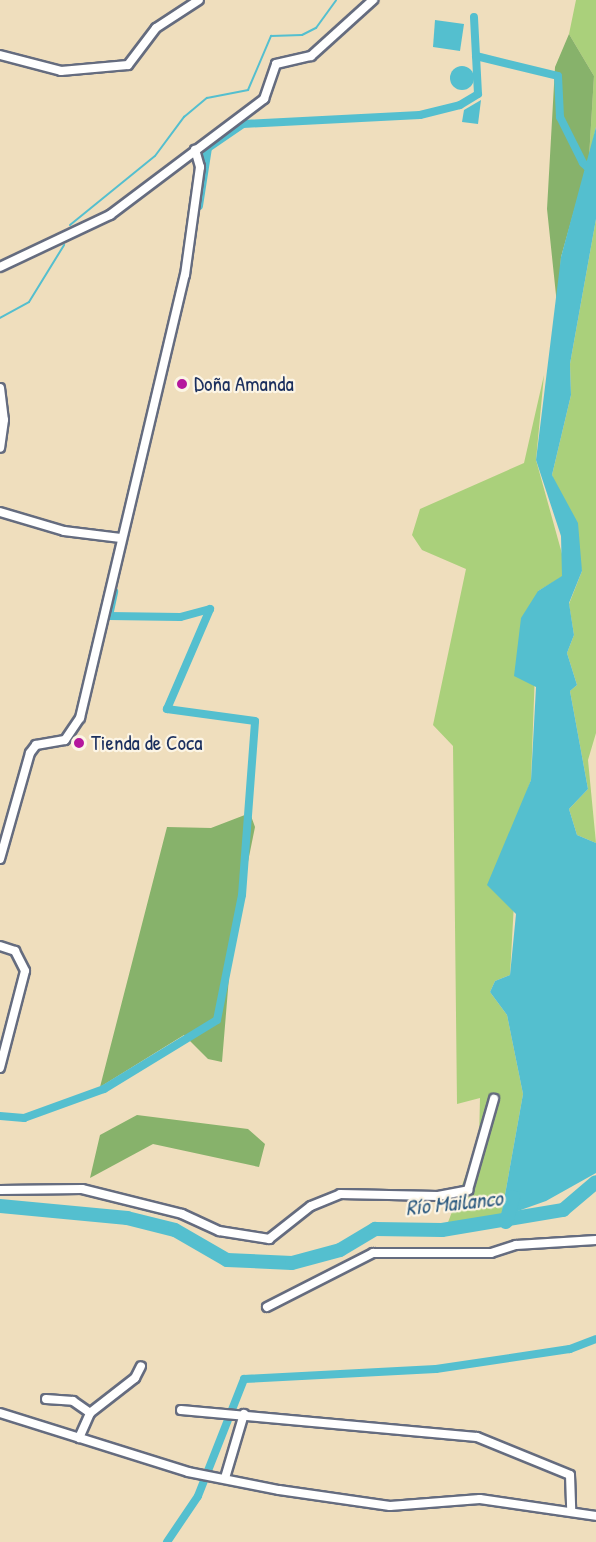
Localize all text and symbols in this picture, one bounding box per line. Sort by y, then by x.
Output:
place label: Doña Amanda [194,371,294,397]
marker: Doña Amanda [175,377,189,391]
place label: Tienda de Coca [91,730,202,756]
marker: Tienda de Coca [72,736,86,750]
water label: Río Mailanco [404,1185,504,1221]

